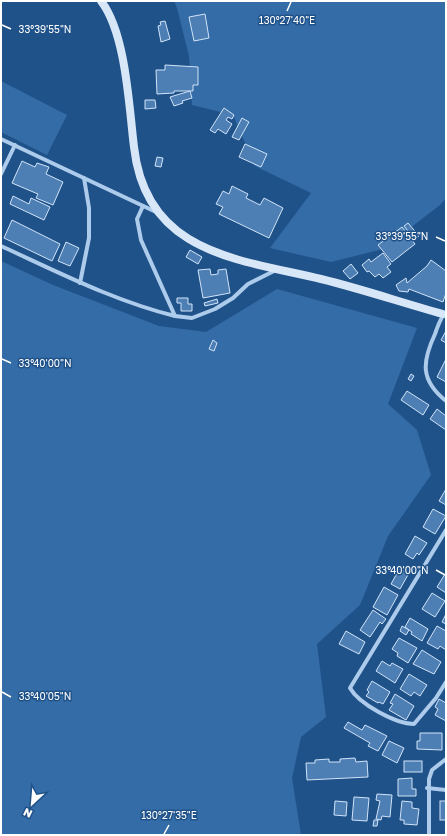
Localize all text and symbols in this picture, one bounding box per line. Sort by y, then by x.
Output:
text: 130°27'40"E [259,14,315,26]
text: 33°39'55"N [19,23,71,35]
text: 33°39'55"N [376,230,428,242]
text: 33°40'00"N [18,357,72,369]
text: 33°40'00"N [375,564,429,576]
text: 33°40'05"N [19,690,71,702]
north arrow [12,784,52,824]
text: N [21,806,34,821]
text: 130°27'35"E [141,809,197,821]

